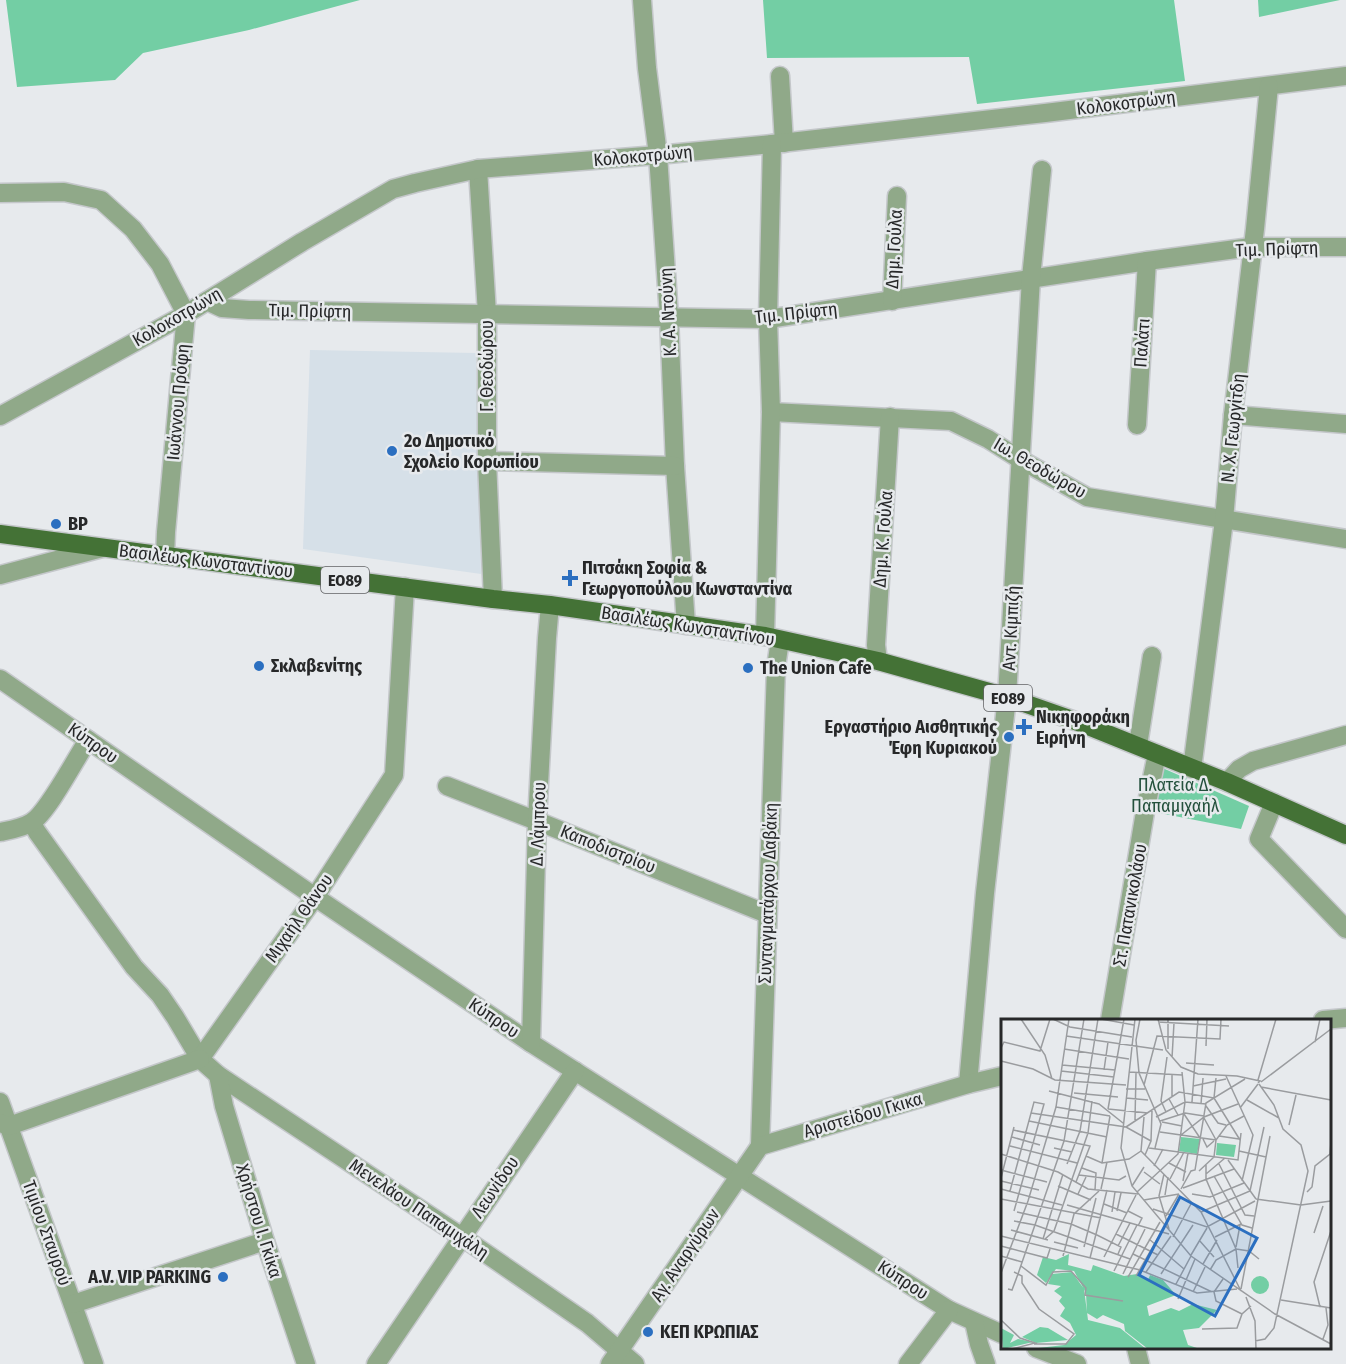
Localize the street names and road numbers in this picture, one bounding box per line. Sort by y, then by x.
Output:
street label: Κολοκοτρώνη [1075,86,1177,120]
street label: Κολοκοτρώνη [592,141,694,171]
street label: Δημ. Γούλα [881,209,907,289]
street label: Τιμ. Πρίφτη [1235,237,1319,261]
street label: Κ. Α. Ντούνη [655,267,681,357]
street label: Κολοκοτρώνη [128,283,226,351]
street label: Τιμ. Πρίφτη [754,298,838,328]
street label: Τιμ. Πρίφτη [268,299,352,323]
street label: Παλάτι [1129,318,1155,368]
street label: Γ. Θεοδώρου [476,320,498,412]
street label: Ιωάννου Πρόφη [162,343,194,461]
street label: Ν. Χ. Γεωργίτδη [1216,372,1250,484]
street label: Ιω. Θεοδώρου [990,433,1090,503]
street label: Δημ. Κ. Γούλα [869,490,897,588]
street label: Βασιλέως Κωνσταντίνου [118,539,294,583]
road number: ΕΟ89 [321,567,369,593]
street label: Αντ. Κιμπιζή [998,585,1024,671]
street label: Βασιλέως Κωνσταντίνου [600,601,776,651]
road number: ΕΟ89 [984,685,1032,711]
street label: Κύπρου [64,718,122,768]
street label: Δ. Λάμπρου [526,782,550,866]
street label: Συνταγματάρχου Δαβάκη [754,802,782,984]
street label: Καποδιστρίου [557,820,659,878]
street label: Στ. Πατανικολάου [1108,842,1152,968]
street label: Μιχαήλ Θάνου [260,869,338,967]
street label: Κύπρου [465,993,523,1043]
street label: Αριστείδου Γκικα [801,1088,925,1142]
street label: Λεωνίδου [466,1152,524,1222]
street label: Μενελάου Παπαμιχάλη [345,1154,493,1264]
street label: Χρήστου Ι. Γκίκα [231,1161,287,1281]
street label: Τιμίου Σταυρού [18,1177,76,1289]
street label: Αγ. Αναργύρων [646,1204,724,1306]
street label: Κύπρου [873,1255,933,1305]

